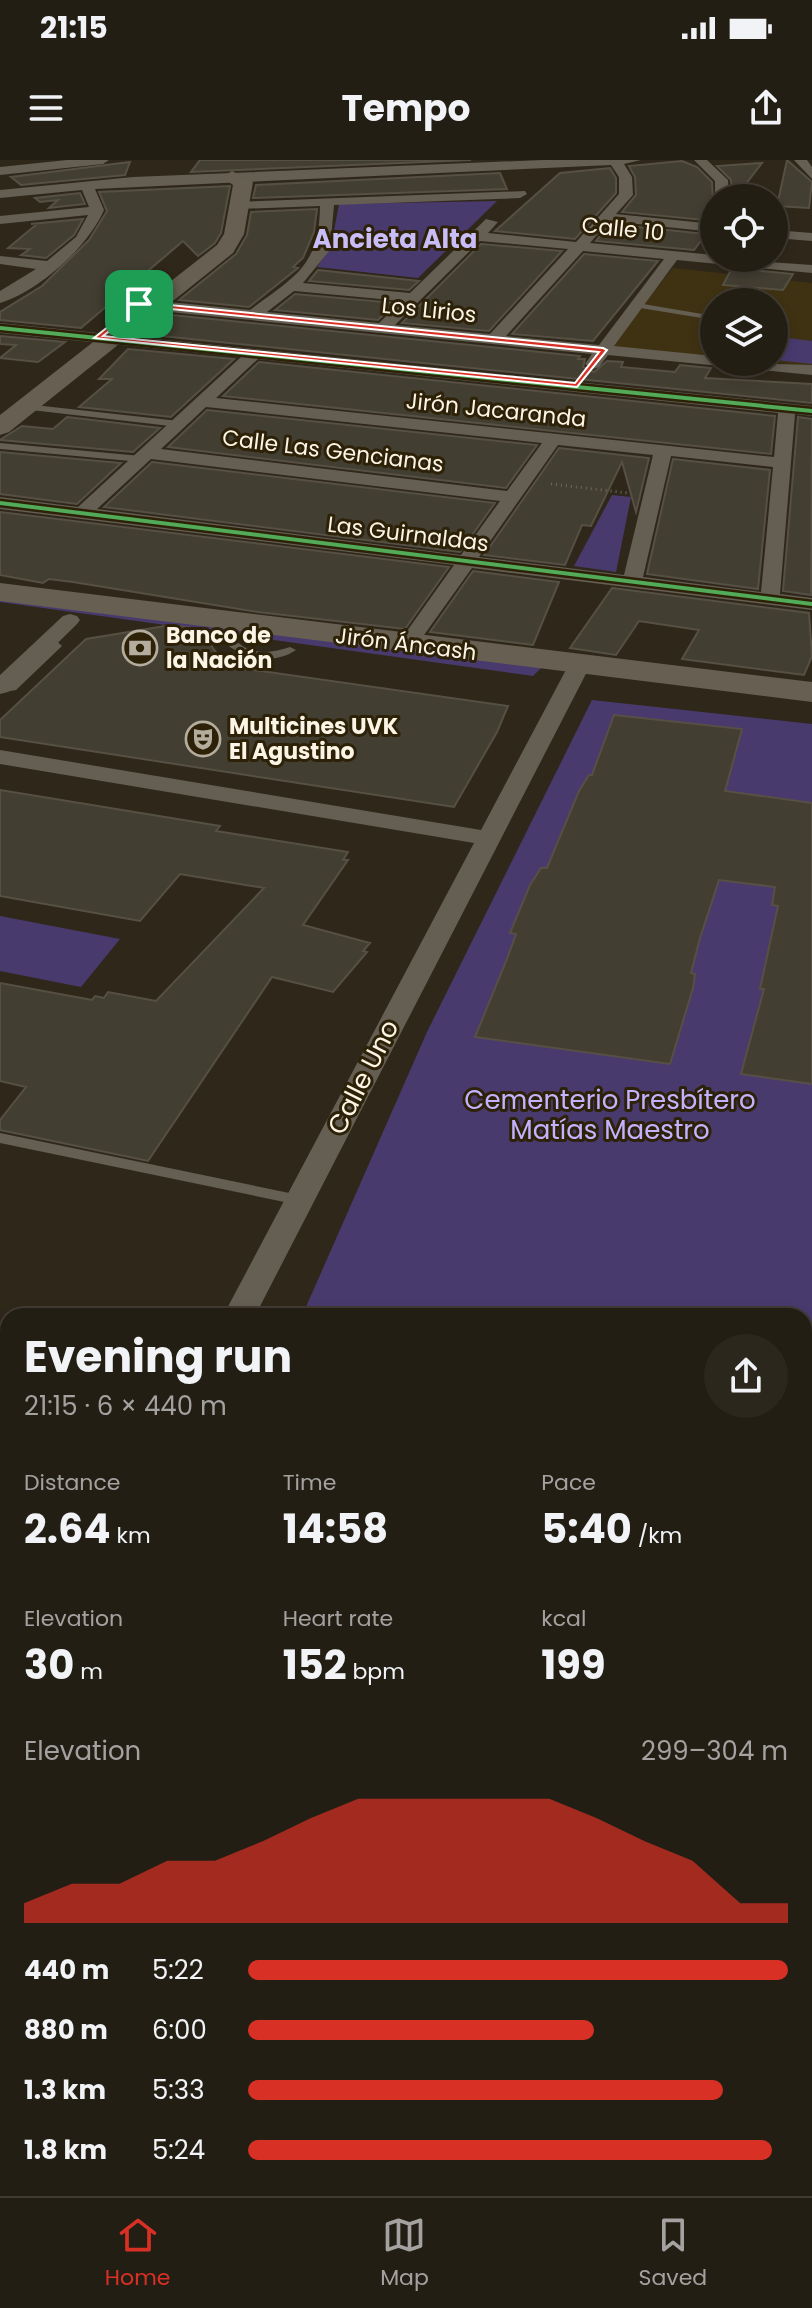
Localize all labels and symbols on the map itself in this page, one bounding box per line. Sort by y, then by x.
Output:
street label: Calle 10 [580,209,666,249]
district label: Ancieta Alta [313,221,477,257]
pin [105,270,173,338]
street label: Los Lirios [380,290,478,330]
street label: Jirón Jacaranda [404,385,588,435]
street label: Calle Las Gencianas [221,422,445,480]
street label: Las Guirnaldas [326,509,490,559]
place label: Banco de la Nación [166,620,272,676]
street label: Jirón Áncash [334,620,478,668]
bank icon: Banco de la Nación [121,629,159,667]
place label: Multicines UVK El Agustino [229,711,398,767]
theatre icon: Multicines UVK El Agustino [184,720,222,758]
street label: Calle Uno [319,1013,407,1141]
park label: Cementerio Presbítero Matías Maestro [464,1082,756,1148]

